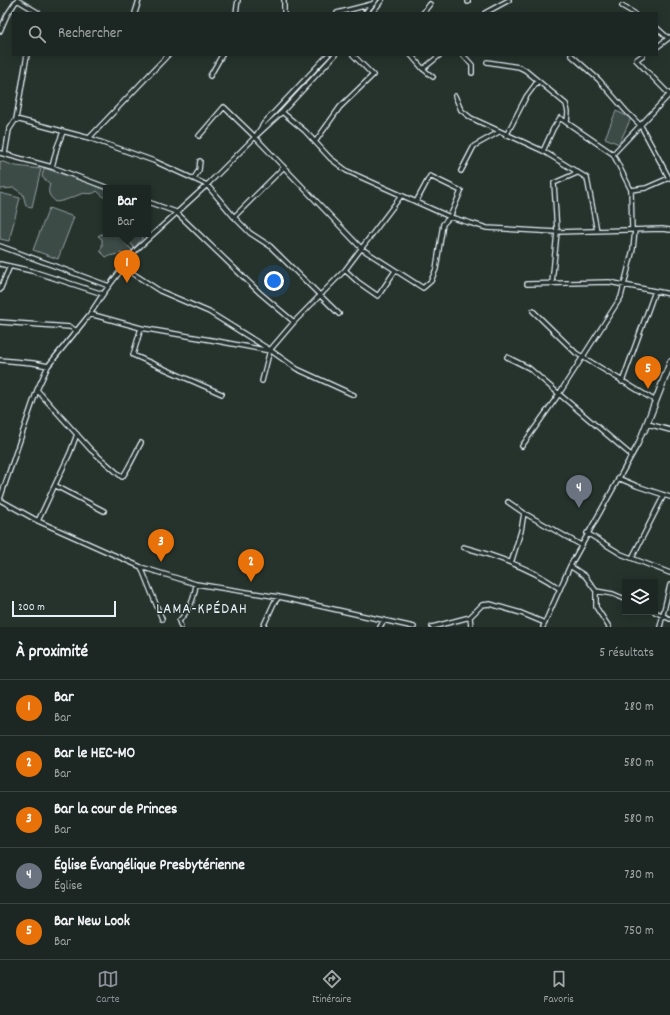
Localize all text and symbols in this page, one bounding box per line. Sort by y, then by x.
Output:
search box [12,12,658,56]
icon: search [26,23,48,45]
text: Rechercher [58,23,122,45]
popup [103,185,151,237]
text: Bar [117,191,137,213]
text: Bar [117,213,134,232]
pin: 1 [114,250,140,283]
your location [264,271,284,291]
pin: 5 [635,356,661,389]
pin: 4 [566,475,592,508]
pin: 3 [148,529,174,562]
pin: 2 [238,549,264,582]
map controls [622,579,658,615]
button: layers [622,579,658,615]
scale bar [12,599,116,618]
district label: LAMA-KPÉDAH [156,599,248,621]
text: 200 m [18,600,45,616]
text: À proximité [16,641,88,665]
text: 5 résultats [599,644,654,663]
text: Bar [54,687,74,709]
text: 1 [28,698,30,717]
text: 280 m [624,698,654,717]
text: Bar [54,709,71,728]
text: Bar le HEC-MO [54,743,135,765]
text: 2 [26,754,32,773]
text: 580 m [624,754,654,773]
text: Bar [54,765,71,784]
text: Bar la cour de Princes [54,799,177,821]
text: 3 [26,810,32,829]
text: 580 m [624,810,654,829]
text: Bar [54,821,71,840]
text: Église Évangélique Presbytérienne [54,855,245,877]
text: 4 [26,866,32,885]
text: 730 m [624,866,654,885]
text: Église [54,877,82,896]
text: Bar New Look [54,911,130,933]
text: 5 [26,922,32,941]
text: 750 m [624,922,654,941]
text: Bar [54,933,71,952]
tab: Carte [96,968,120,1008]
tab: Itinéraire [312,968,351,1008]
tab: Favoris [544,968,574,1008]

